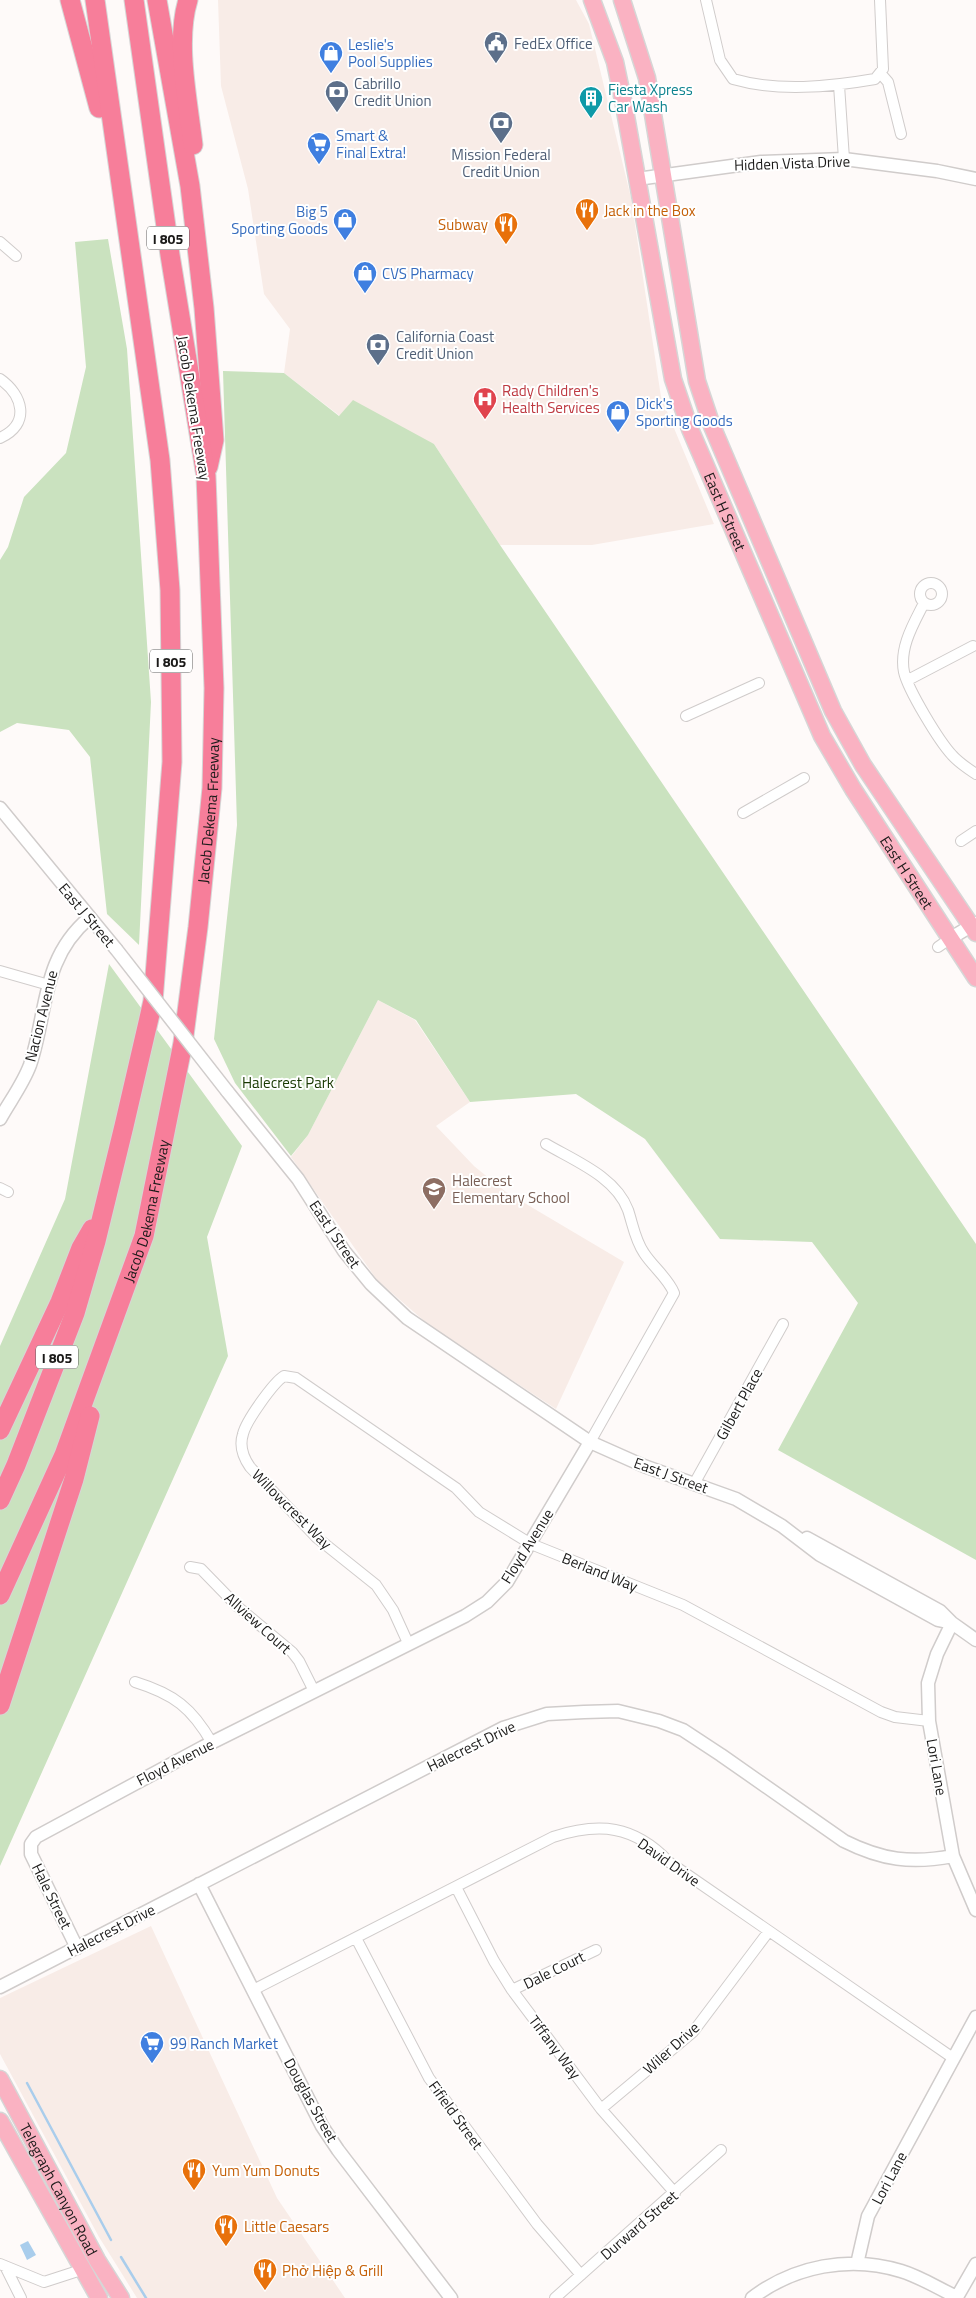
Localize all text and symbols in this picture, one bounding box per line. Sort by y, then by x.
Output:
public building icon: FedEx Office [483,30,509,64]
place label: FedEx Office [514,32,593,55]
place label: Leslie's Pool Supplies [348,33,433,73]
shop icon: Leslie's Pool Supplies [318,40,344,74]
place label: Cabrillo Credit Union [354,72,431,112]
place label: Fiesta Xpress Car Wash [608,78,693,118]
bank icon: Cabrillo Credit Union [324,79,350,113]
building icon: Fiesta Xpress Car Wash [578,85,604,119]
bank icon: Mission Federal Credit Union [488,110,514,144]
place label: Smart & Final Extra! [336,124,406,164]
supermarket icon: Smart & Final Extra! [306,131,332,165]
place label: Mission Federal Credit Union [451,143,551,183]
street label: Hidden Vista Drive [734,149,850,177]
restaurant icon: Jack in the Box [574,197,600,231]
place label: Jack in the Box [604,199,696,222]
place label: Big 5 Sporting Goods [231,200,328,240]
shop icon: Big 5 Sporting Goods [332,207,358,241]
restaurant icon: Subway [493,211,519,245]
place label: Subway [438,213,488,236]
road number: I 805 [147,227,189,250]
shop icon: CVS Pharmacy [352,260,378,294]
place label: CVS Pharmacy [382,262,474,285]
place label: California Coast Credit Union [396,325,495,365]
bank icon: California Coast Credit Union [365,332,391,366]
street label: Jacob Dekema Freeway [171,334,217,482]
place label: Rady Children's Health Services [502,379,600,419]
hospital icon: Rady Children's Health Services [472,386,498,420]
place label: Dick's Sporting Goods [636,392,733,432]
shop icon: Dick's Sporting Goods [605,399,631,433]
street label: East H Street [698,469,753,555]
road number: I 805 [150,649,192,672]
street label: Jacob Dekema Freeway [191,737,225,885]
street label: East H Street [875,831,940,914]
street label: East J Street [53,878,121,953]
street label: Nacion Avenue [19,968,63,1064]
park label: Halecrest Park [242,1071,334,1094]
street label: Jacob Dekema Freeway [117,1138,175,1285]
place label: Halecrest Elementary School [452,1169,570,1209]
school or university icon: Halecrest Elementary School [421,1176,447,1210]
street label: East J Street [304,1195,367,1273]
road number: I 805 [36,1345,78,1368]
street label: Gilbert Place [710,1364,768,1444]
street label: East J Street [631,1451,712,1499]
street label: Willowcrest Way [247,1464,337,1554]
street label: Floyd Avenue [495,1504,559,1588]
street label: Berland Way [559,1546,641,1598]
street label: Allview Court [219,1587,297,1660]
street label: Halecrest Drive [423,1715,519,1777]
street label: Floyd Avenue [132,1733,218,1791]
street label: Lori Lane [921,1737,953,1797]
street label: David Drive [633,1832,705,1892]
street label: Hale Street [26,1859,78,1933]
street label: Halecrest Drive [63,1898,159,1962]
street label: Dale Court [519,1945,589,1995]
street label: Tiffany Way [523,2010,587,2084]
street label: Wiler Drive [638,2016,704,2080]
supermarket icon: 99 Ranch Market [139,2030,165,2064]
place label: 99 Ranch Market [170,2032,279,2055]
street label: Douglas Street [278,2054,344,2147]
street label: Fifield Street [423,2076,489,2155]
street label: Telegraph Canyon Road [14,2119,104,2260]
street label: Lori Lane [865,2147,913,2209]
restaurant icon: Yum Yum Donuts [181,2157,207,2191]
place label: Yum Yum Donuts [212,2159,320,2182]
street label: Durward Street [595,2184,684,2265]
restaurant icon: Little Caesars [213,2213,239,2247]
place label: Little Caesars [244,2215,329,2238]
restaurant icon: Phở Hiệp & Grill [252,2257,278,2291]
place label: Phở Hiệp & Grill [282,2259,383,2282]

